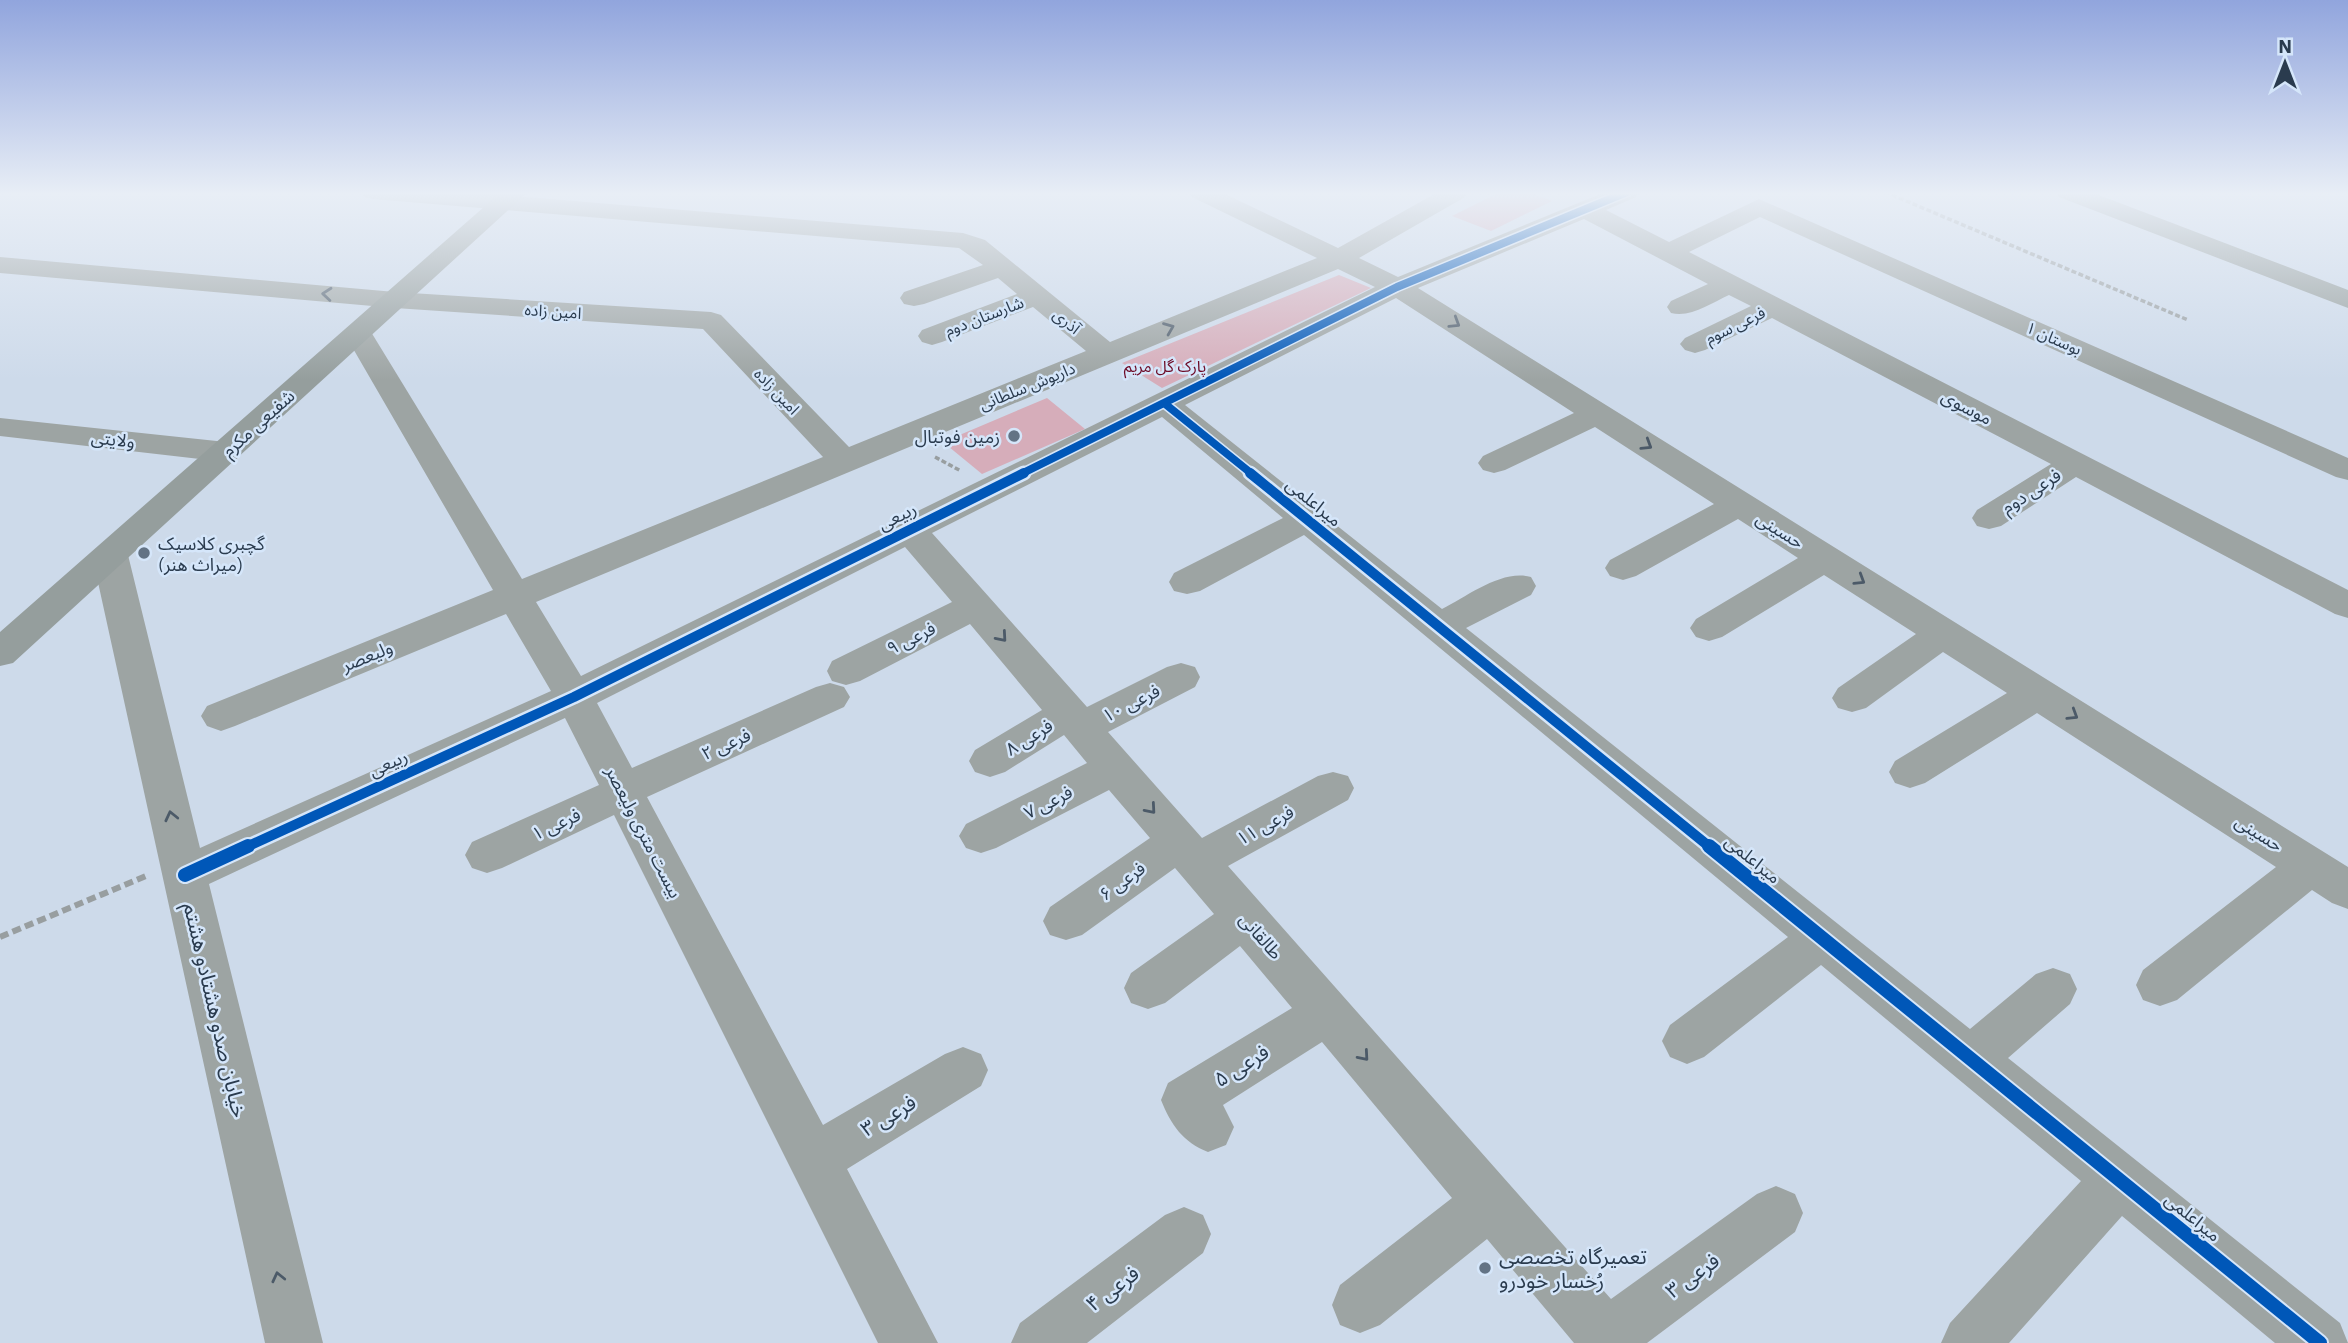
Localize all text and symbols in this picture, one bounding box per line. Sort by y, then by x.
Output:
north arrow [2250,28,2320,98]
text: N [2278,34,2292,58]
one-way arrow [321,287,332,302]
street label: شارستان دوم [942,292,1027,343]
street label: امين زاده [524,299,582,323]
street label: فرعی سوم [1702,302,1770,351]
street label: آذری [1049,304,1086,339]
one-way arrow [1447,315,1460,328]
street label: بوستان ۱ [2023,317,2085,359]
one-way arrow [1162,322,1174,336]
park label: پارک گل مریم [1124,356,1206,379]
street label: داریوش سلطانی [976,358,1078,414]
street label: امین زاده [750,364,804,418]
street label: شفیعی مکرم [217,384,301,464]
street label: موسوی [1938,384,1996,430]
street label: ولایتی [90,425,136,453]
place label: زمین فوتبال [915,425,1000,448]
marker: زمین فوتبال [1006,428,1022,444]
one-way arrow [1640,437,1653,450]
street label: فرعی دوم [1997,463,2067,521]
street label: میراعلمی [1281,473,1347,531]
street label: ربیعی [874,497,920,535]
street label: حسینی [1752,506,1808,554]
place label: گچبری کلاسیک (میراث هنر) [158,532,265,576]
marker: گچبری کلاسیک (میراث هنر) [136,545,152,561]
one-way arrow [1852,572,1865,585]
street label: فرعی ۹ [883,616,939,660]
one-way arrow [994,629,1006,642]
street label: ولیعصر [337,635,396,677]
street label: فرعی ۱۰ [1098,679,1164,727]
one-way arrow [2065,707,2078,720]
street label: فرعی ۸ [1001,714,1057,760]
street label: فرعی ۲ [698,723,754,765]
street label: ربیعی [365,744,411,782]
street label: بیست متری ولیعصر [600,761,687,902]
street label: فرعی ۷ [1020,780,1076,824]
street label: فرعی ۱۱ [1232,800,1298,850]
one-way arrow [1143,801,1155,814]
street label: فرعی ۱ [528,803,584,845]
street label: حسینی [2231,809,2287,857]
one-way arrow [165,811,179,823]
street label: میراعلمی [1720,830,1786,888]
street label: فرعی ۶ [1094,857,1150,905]
street label: خیابان صدو هشتادو هشتم [176,900,254,1121]
street label: طالقانی [1234,908,1288,964]
street label: فرعی ۵ [1208,1037,1274,1093]
one-way arrow [1356,1048,1368,1061]
street label: فرعی ۳ [855,1088,921,1142]
street label: میراعلمی [2160,1188,2226,1246]
place label: تعمیرگاه تخصصی رُخسار خودرو [1499,1242,1647,1294]
street label: فرعی ۳ [1659,1246,1725,1304]
street label: فرعی ۴ [1080,1259,1144,1317]
marker: تعمیرگاه تخصصی رُخسار خودرو [1477,1260,1493,1276]
one-way arrow [272,1271,286,1283]

